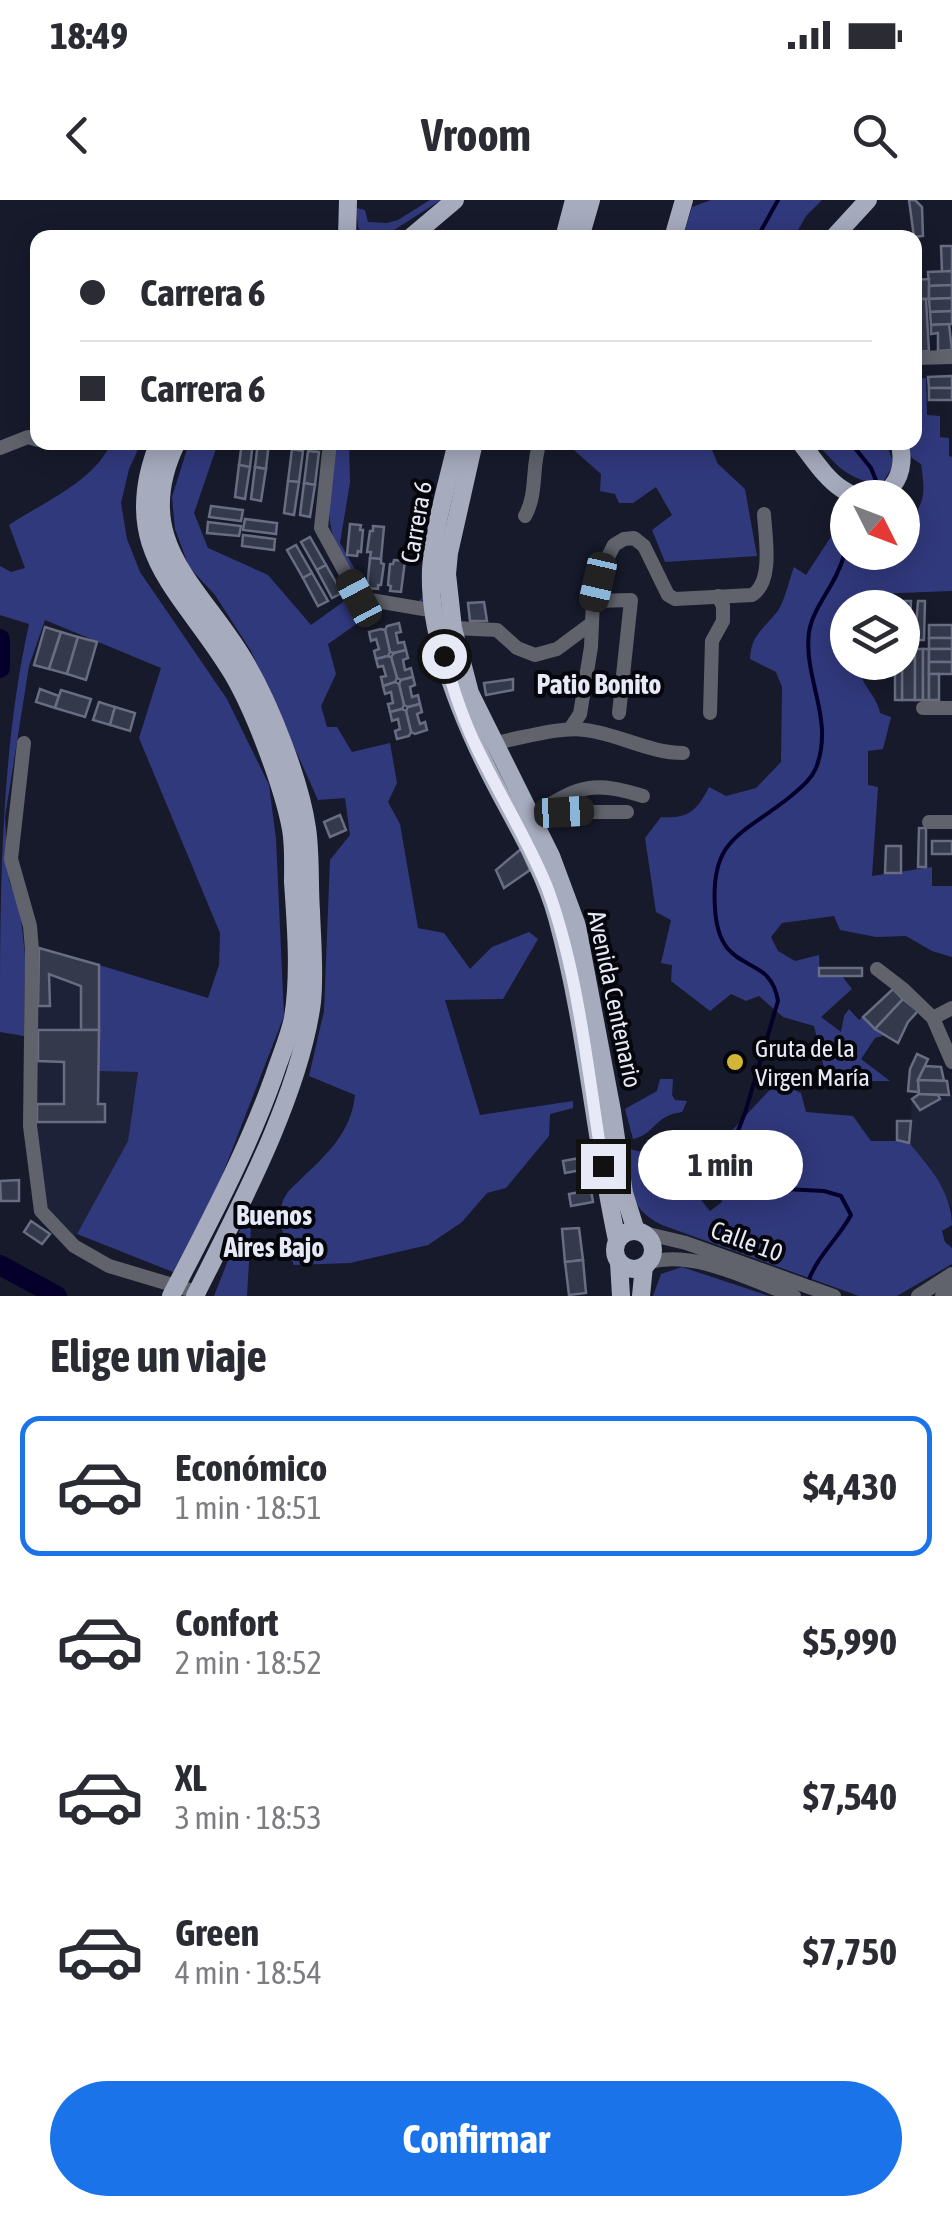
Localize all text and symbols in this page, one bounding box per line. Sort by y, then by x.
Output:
text: 18:49 [50,14,128,57]
icon: back [50,108,105,163]
icon: search [847,108,902,163]
text: Vroom [421,109,531,161]
text: Carrera 6 [140,271,266,314]
text: Carrera 6 [140,367,266,410]
street label: Carrera 6 [395,479,437,565]
north arrow [830,480,920,570]
map controls [830,480,920,680]
car [577,549,619,615]
car [332,564,386,632]
button: layers [830,590,920,680]
route start [422,634,467,679]
district label: Patio Bonito [536,668,662,700]
car [533,795,595,829]
street label: Avenida Centenario [583,908,647,1090]
place label: Gruta de la Virgen María [755,1034,870,1091]
marker: Gruta de la Virgen María [724,1051,746,1073]
callout: 1 min [638,1131,803,1201]
route end [581,1144,626,1189]
text: 1 min [688,1146,753,1183]
district label: Buenos Aires Bajo [223,1199,324,1263]
street label: Calle 10 [707,1215,787,1267]
text: Elige un viaje [50,1330,267,1382]
icon: car [55,1441,145,1531]
text: Económico [175,1446,327,1489]
text: $4,430 [803,1465,897,1508]
text: 1 min · 18:51 [175,1489,322,1526]
icon: car [55,1596,145,1686]
text: Confort [175,1601,279,1644]
text: $5,990 [803,1620,897,1663]
text: 2 min · 18:52 [175,1644,322,1681]
icon: car [55,1751,145,1841]
text: XL [175,1756,207,1799]
text: $7,540 [803,1775,897,1818]
text: 3 min · 18:53 [175,1799,322,1836]
icon: car [55,1906,145,1996]
text: Green [175,1911,259,1954]
text: $7,750 [803,1930,897,1973]
text: 4 min · 18:54 [175,1954,322,1991]
button: Confirmar [50,2081,902,2196]

